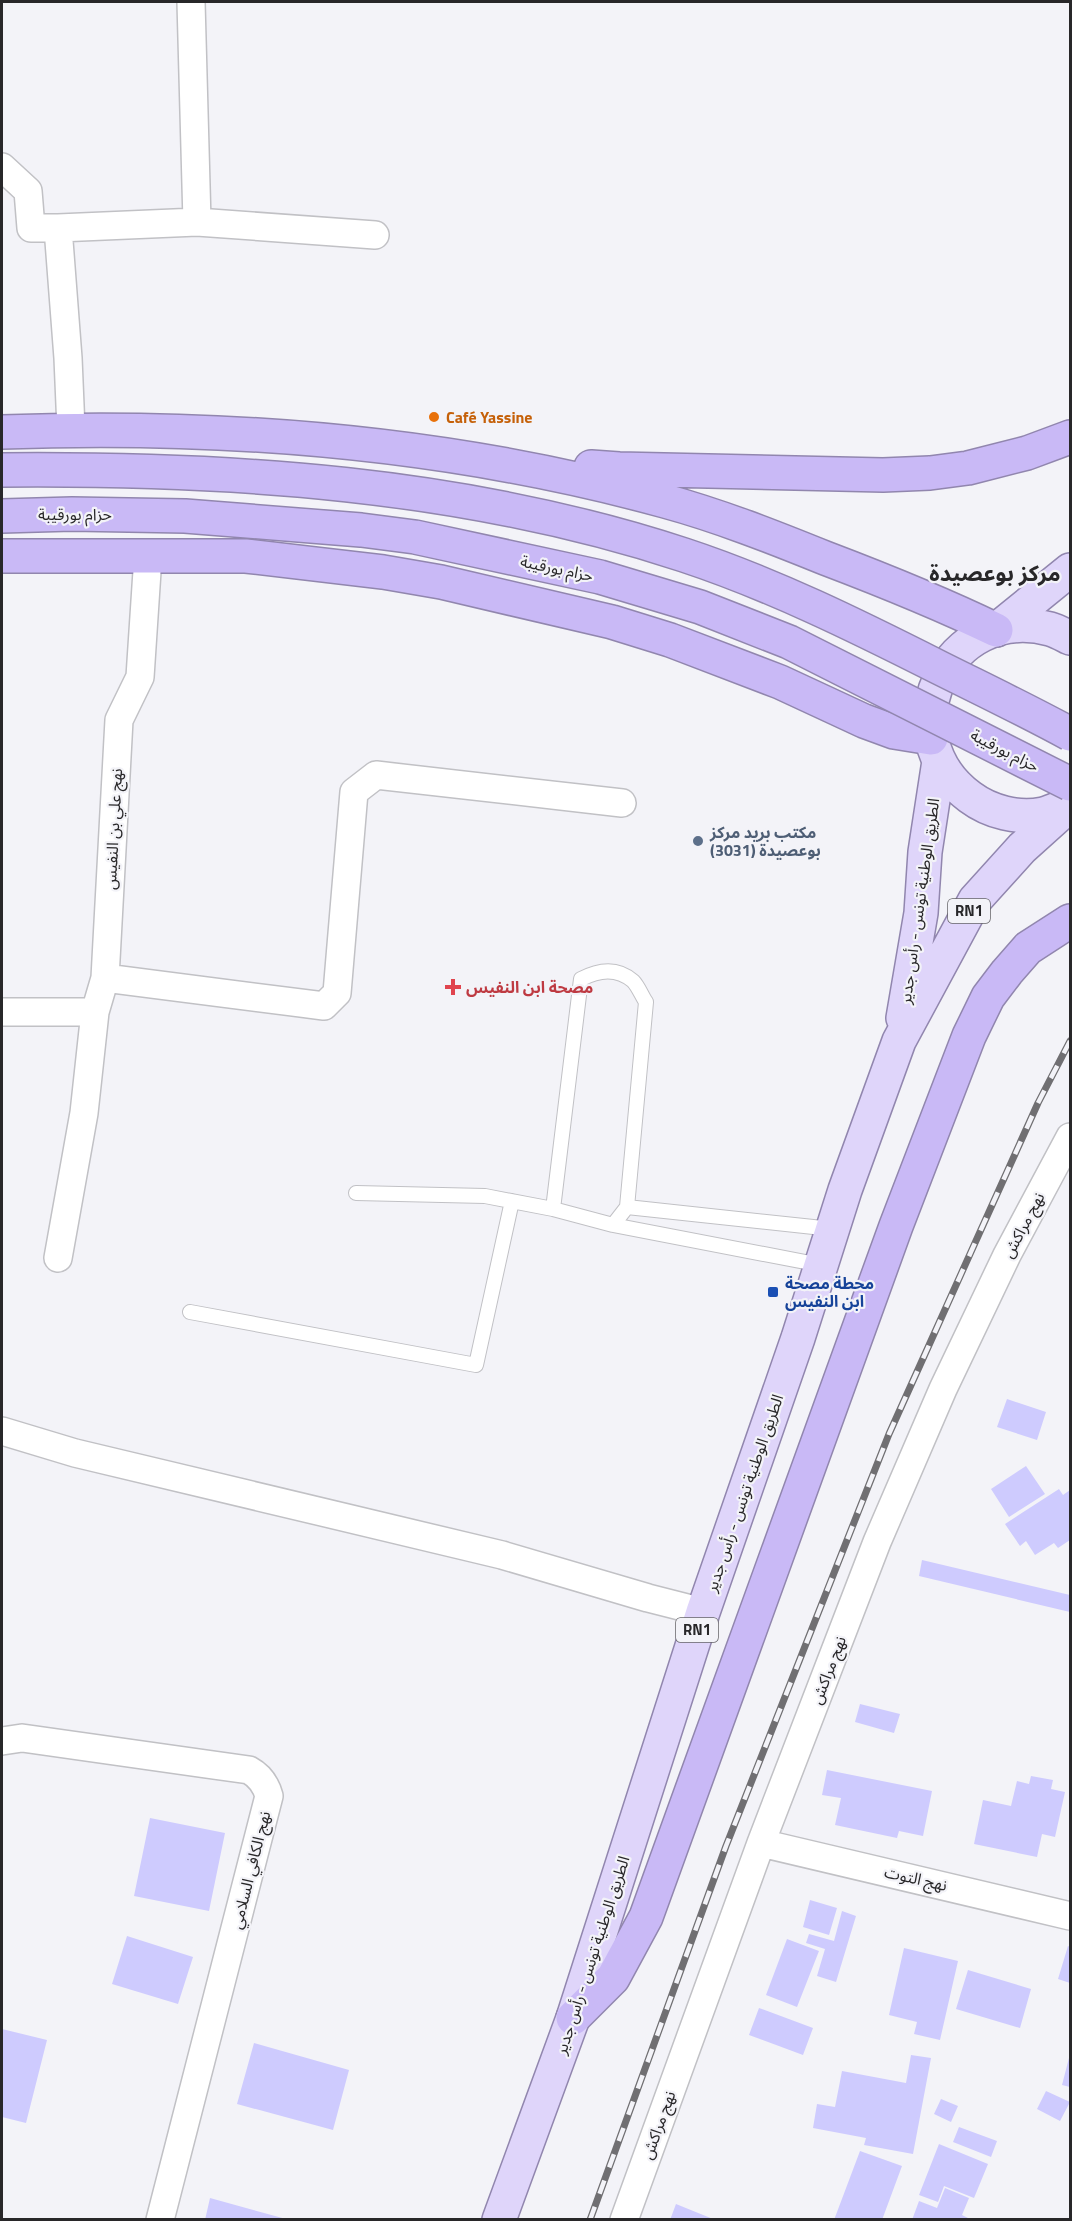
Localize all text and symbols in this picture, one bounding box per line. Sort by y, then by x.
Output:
place label: Café Yassine [446,405,533,429]
marker: Café Yassine [427,410,441,424]
street label: حزام بورقيبة [38,502,112,527]
street label: حزام بورقيبة [518,549,596,588]
district label: مركز بوعصيدة [929,556,1061,590]
street label: حزام بورقيبة [966,722,1043,778]
street label: نهج علي بن النفيس [98,768,129,890]
street label: الطريق الوطنية تونس - رأس جدير [893,797,945,1006]
place label: مكتب بريد مركز بوعصيدة (3031) [709,820,821,862]
marker: مكتب بريد مركز بوعصيدة (3031) [691,834,705,848]
road number: RN1 [948,899,990,923]
place label: مصحة ابن النفيس [466,975,593,999]
marker: مصحة ابن النفيس [444,978,462,996]
street label: نهج مراكش [996,1188,1051,1263]
place label: محطة مصحة ابن النفيس [785,1271,874,1313]
marker: محطة مصحة ابن النفيس [766,1285,780,1299]
street label: الطريق الوطنية تونس - رأس جدير [699,1391,789,1596]
road number: RN1 [676,1618,718,1642]
street label: نهج مراكش [804,1632,853,1708]
street label: نهج الكافي السلامي [224,1808,277,1932]
street label: الطريق الوطنية تونس - رأس جدير [548,1853,635,2058]
street label: نهج التوت [882,1859,950,1898]
street label: نهج مراكش [635,2087,682,2163]

